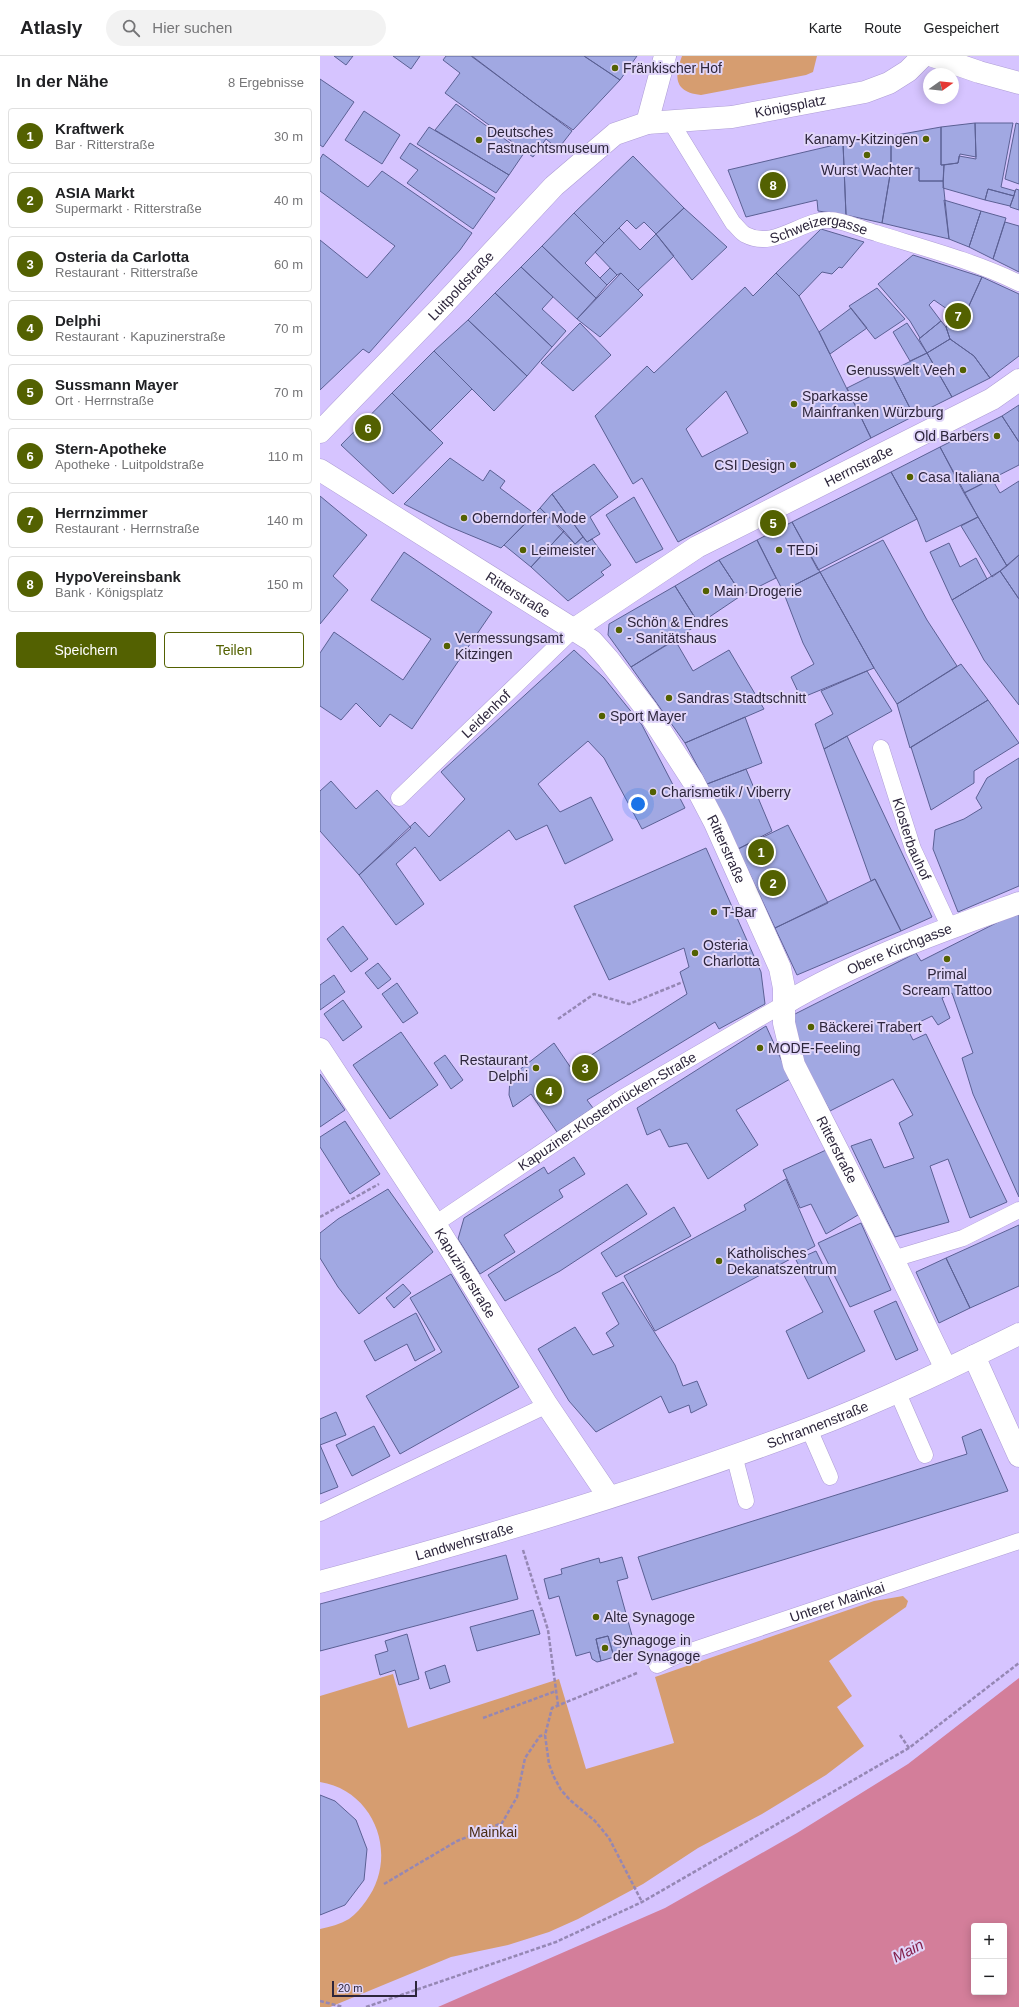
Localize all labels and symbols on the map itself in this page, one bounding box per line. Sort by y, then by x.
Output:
place label: Fränkischer Hof [623,60,722,76]
marker: Fränkischer Hof [610,63,620,73]
north arrow [923,68,959,104]
street label: Königsplatz [753,91,827,121]
place label: Deutsches Fastnachtsmuseum [487,124,609,156]
place label: Kanamy-Kitzingen [804,131,918,147]
marker: Kanamy-Kitzingen [921,134,931,144]
marker: Deutsches Fastnachtsmuseum [474,135,484,145]
marker: Wurst Wachter [862,150,872,160]
place label: Wurst Wachter [821,162,913,178]
pin: 8 [760,170,786,200]
street label: Schweizergasse [768,212,870,246]
street label: Luitpoldstraße [425,248,497,324]
pin: 7 [945,301,971,331]
place label: Genusswelt Veeh [846,362,955,378]
marker: Genusswelt Veeh [958,365,968,375]
place label: Sparkasse Mainfranken Würzburg [802,388,944,420]
marker: Sparkasse Mainfranken Würzburg [789,399,799,409]
pin: 6 [355,413,381,443]
place label: Old Barbers [914,428,989,444]
marker: Old Barbers [992,431,1002,441]
street label: Herrnstraße [822,442,896,490]
place label: CSI Design [714,457,785,473]
marker: CSI Design [788,460,798,470]
place label: Casa Italiana [918,469,1000,485]
marker: Casa Italiana [905,472,915,482]
pin: 5 [760,508,786,538]
place label: Oberndorfer Mode [472,510,587,526]
marker: Oberndorfer Mode [459,513,469,523]
place label: Leimeister [531,542,596,558]
place label: TEDi [787,542,818,558]
marker: Leimeister [518,545,528,555]
marker: TEDi [774,545,784,555]
street label: Ritterstraße [483,568,554,621]
place label: Main Drogerie [714,583,802,599]
marker: Main Drogerie [701,586,711,596]
place label: Schön & Endres - Sanitätshaus [627,614,728,646]
marker: Schön & Endres - Sanitätshaus [614,625,624,635]
place label: Vermessungsamt Kitzingen [455,630,563,662]
marker: Vermessungsamt Kitzingen [442,641,452,651]
street label: Leidenhof [458,687,514,741]
place label: Sandras Stadtschnitt [677,690,806,706]
marker: Sandras Stadtschnitt [664,693,674,703]
place label: Sport Mayer [610,708,687,724]
marker: Sport Mayer [597,711,607,721]
place label: Charismetik / Viberry [661,784,791,800]
marker: Charismetik / Viberry [648,787,658,797]
your location [628,794,648,814]
street label: Klosterbauhof [889,796,934,883]
street label: Ritterstraße [704,812,749,886]
pin: 1 [748,837,774,867]
pin: 2 [760,868,786,898]
place label: T-Bar [722,904,757,920]
marker: T-Bar [709,907,719,917]
street label: Obere Kirchgasse [844,920,954,978]
place label: Osteria Charlotta [703,937,760,969]
marker: Osteria Charlotta [690,948,700,958]
marker: Primal Scream Tattoo [942,954,952,964]
place label: Primal Scream Tattoo [902,966,992,998]
place label: Bäckerei Trabert [819,1019,922,1035]
marker: Bäckerei Trabert [806,1022,816,1032]
place label: MODE-Feeling [768,1040,861,1056]
marker: MODE-Feeling [755,1043,765,1053]
street label: Kapuziner-Klosterbrücken-Straße [515,1049,699,1174]
place label: Restaurant Delphi [460,1052,528,1084]
pin: 3 [572,1053,598,1083]
marker: Restaurant Delphi [531,1063,541,1073]
pin: 4 [536,1076,562,1106]
street label: Ritterstraße [813,1113,861,1186]
street label: Kapuzinerstraße [431,1225,499,1321]
place label: Katholisches Dekanatszentrum [727,1245,837,1277]
marker: Katholisches Dekanatszentrum [714,1256,724,1266]
street label: Schrannenstraße [765,1398,871,1452]
street label: Landwehrstraße [414,1520,516,1563]
street label: Unterer Mainkai [788,1579,887,1625]
place label: Alte Synagoge [604,1609,695,1625]
marker: Alte Synagoge [591,1612,601,1622]
place label: Synagoge in der Synagoge [613,1632,700,1664]
marker: Synagoge in der Synagoge [600,1643,610,1653]
park label: Mainkai [469,1824,517,1840]
water label: Main [889,1936,926,1966]
scale bar [332,1979,417,1998]

